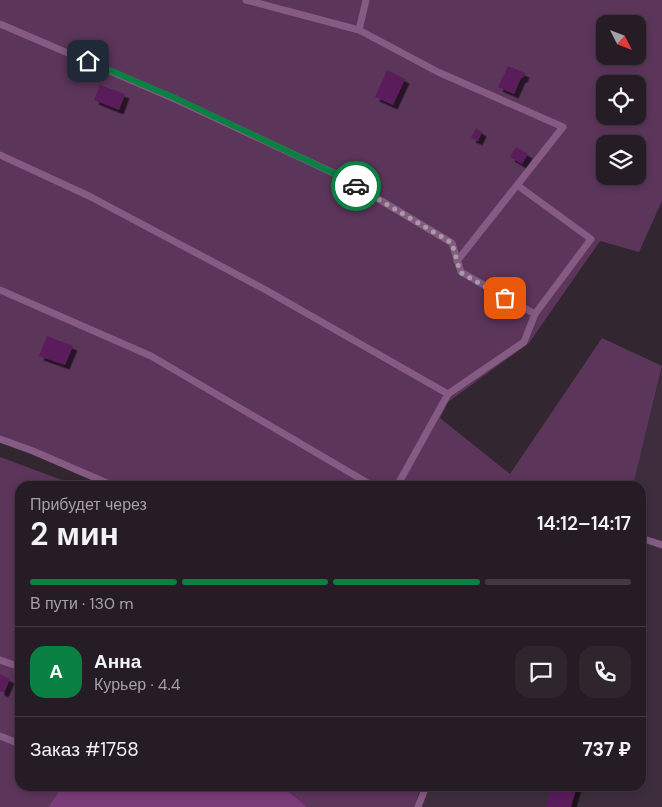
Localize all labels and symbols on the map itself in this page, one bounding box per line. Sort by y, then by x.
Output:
north arrow [596,15,646,65]
pin [67,40,109,82]
courier [331,161,381,211]
pin [484,277,526,319]

